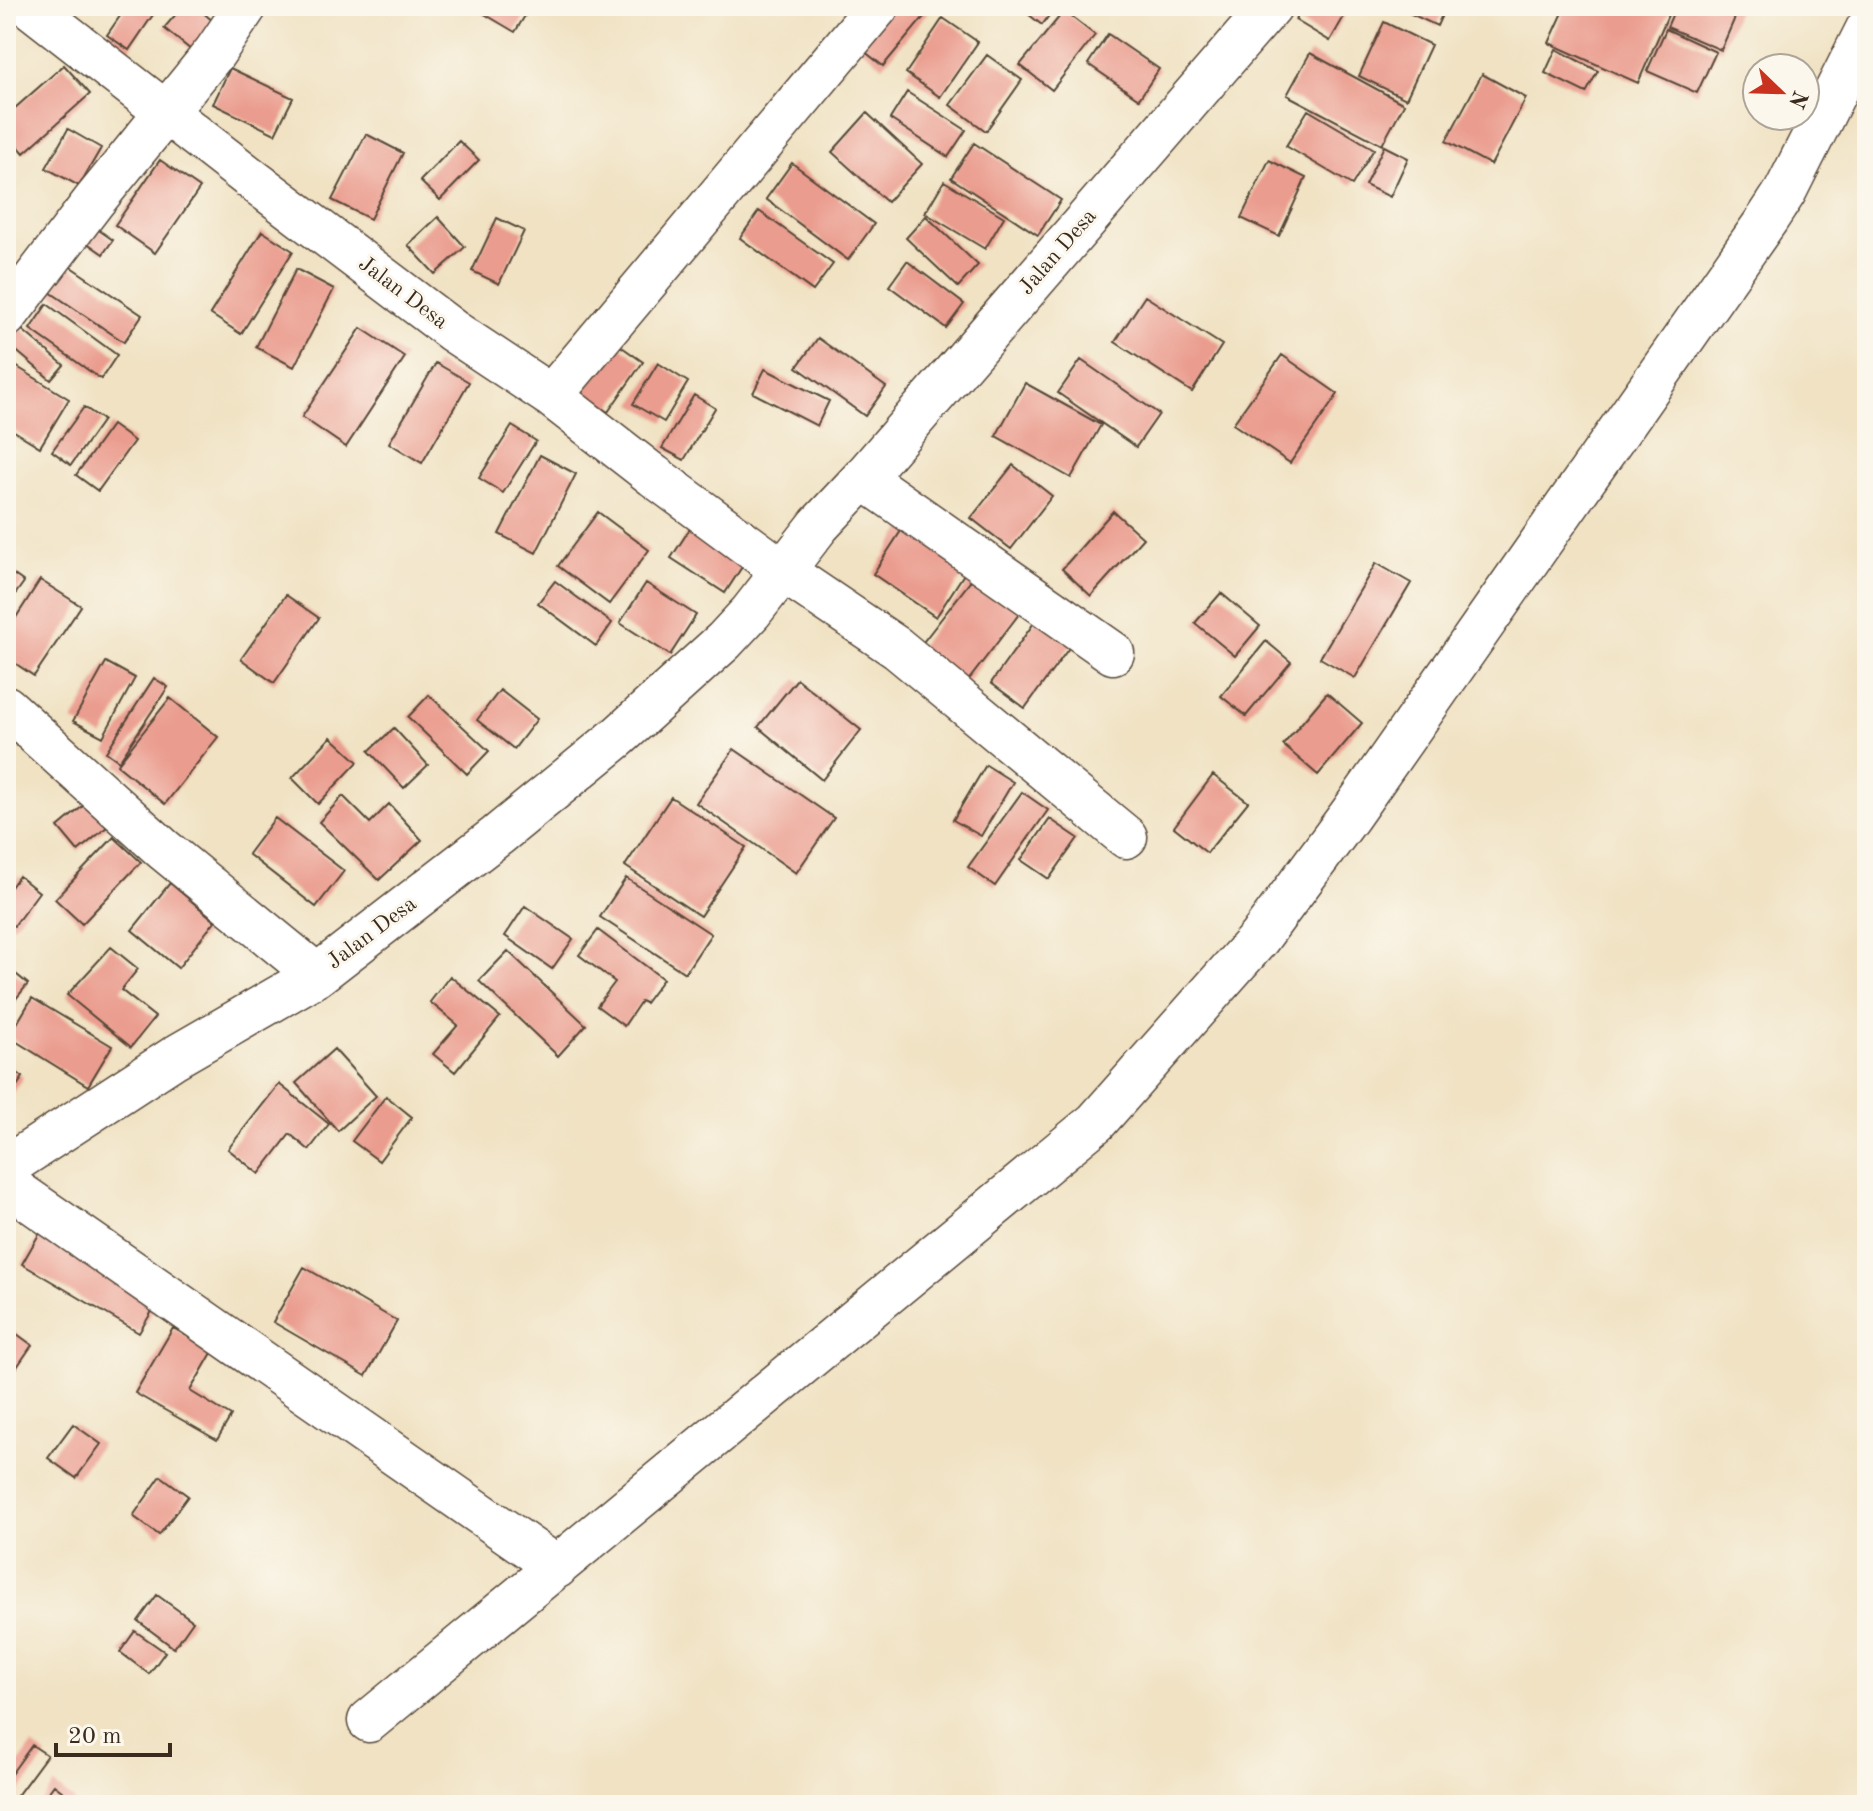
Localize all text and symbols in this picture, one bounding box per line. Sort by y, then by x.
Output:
north arrow [1741,52,1821,132]
text: N [1784,87,1811,111]
street label: Jalan Desa [1015,205,1101,299]
street label: Jalan Desa [354,253,452,334]
street label: Jalan Desa [323,892,421,973]
scale bar [56,1707,170,1757]
text: 20 m [68,1725,122,1749]

